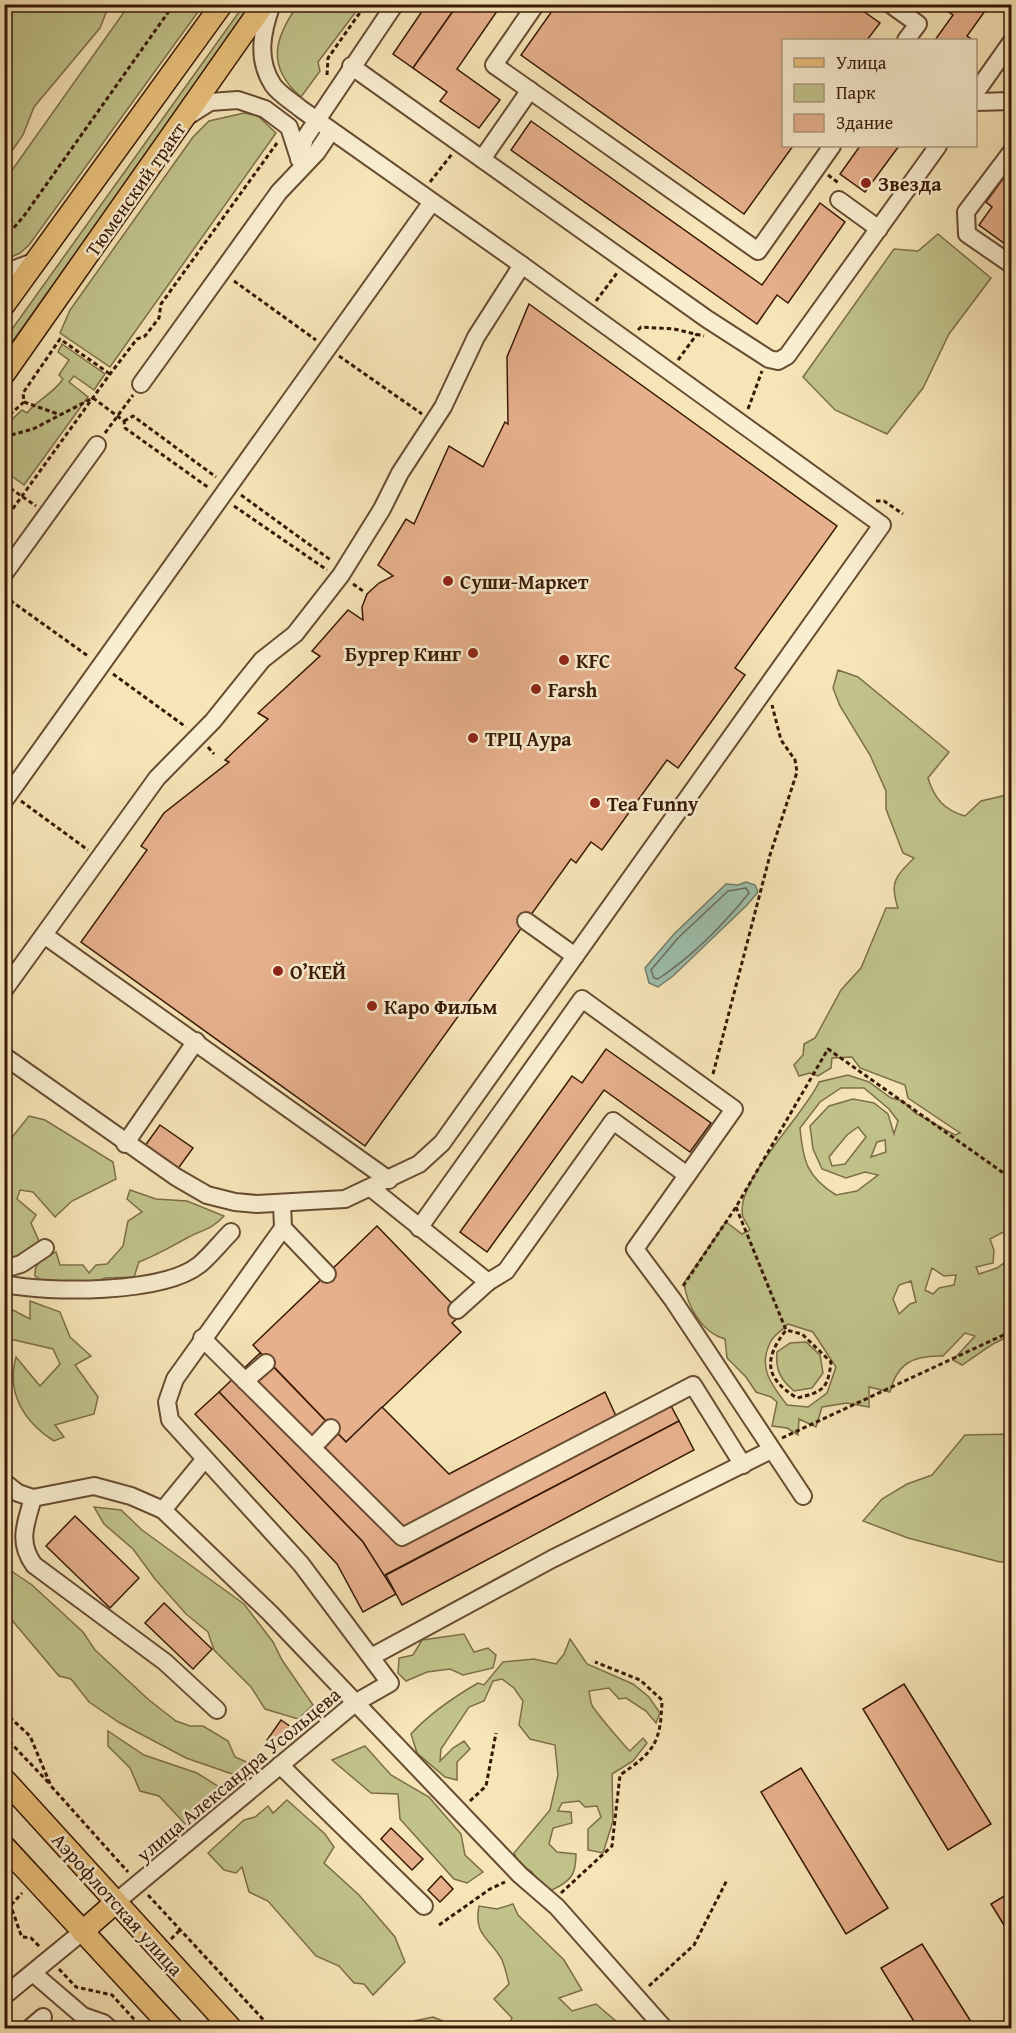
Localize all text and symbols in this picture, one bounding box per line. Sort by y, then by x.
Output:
legend [782,39,977,147]
text: Улица [836,49,887,76]
text: Парк [836,79,876,106]
text: Здание [836,109,893,136]
street label: Тюменский тракт [78,115,193,262]
place label: Звезда [878,169,942,198]
marker: Звезда [859,176,873,190]
place label: Суши-Маркет [460,567,589,596]
marker: Суши-Маркет [441,574,455,588]
place label: Бургер Кинг [345,639,461,668]
marker: Бургер Кинг [466,646,480,660]
place label: KFC [576,646,610,675]
marker: KFC [557,653,571,667]
place label: Farsh [548,675,598,704]
marker: Farsh [529,682,543,696]
place label: ТРЦ Аура [485,724,572,753]
marker: ТРЦ Аура [466,731,480,745]
place label: Tea Funny [607,789,699,818]
marker: Tea Funny [588,796,602,810]
place label: О’КЕЙ [290,957,346,986]
marker: О’КЕЙ [271,964,285,978]
place label: Каро Фильм [384,992,497,1021]
marker: Каро Фильм [365,999,379,1013]
street label: улица Александра Усольцева [129,1679,347,1869]
street label: Аэрофлотская улица [46,1826,191,1982]

